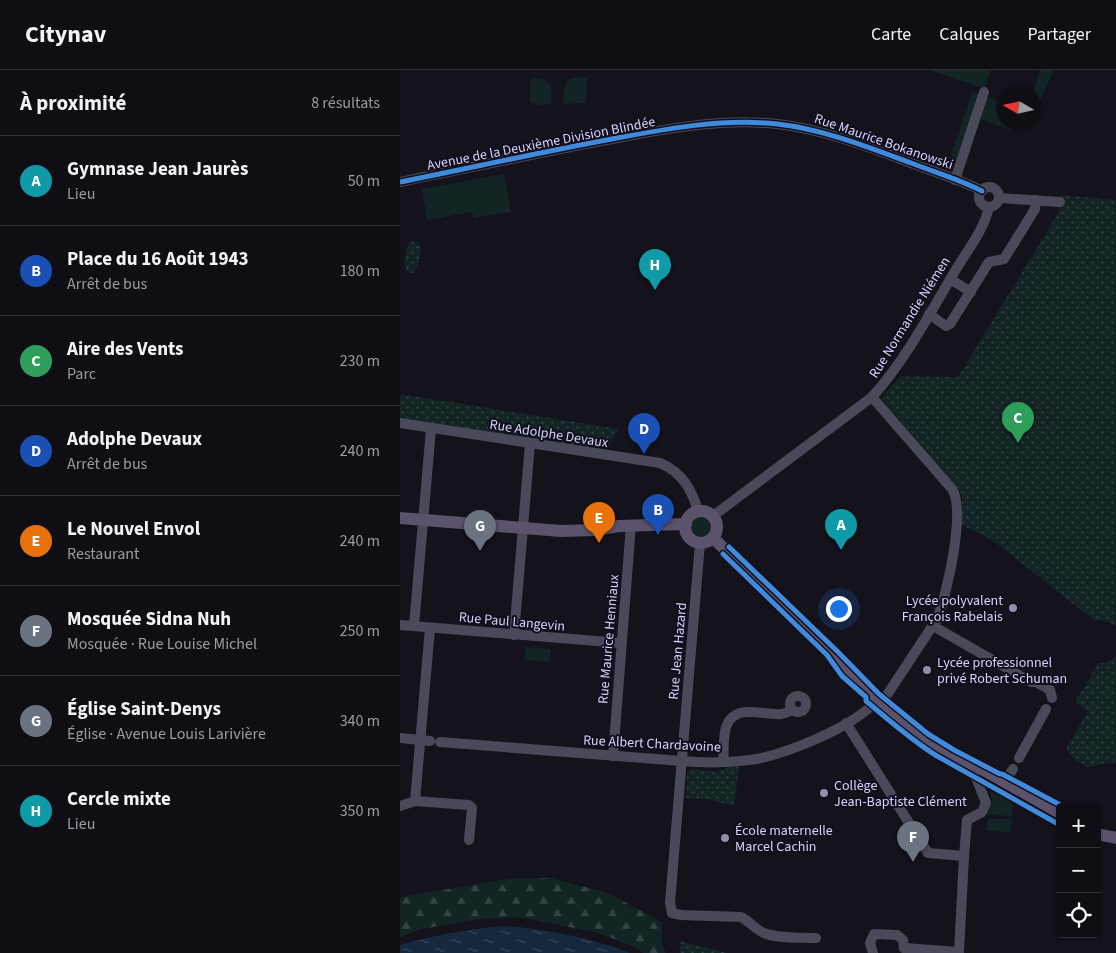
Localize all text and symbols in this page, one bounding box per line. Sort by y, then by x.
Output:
text: Citynav [25,17,106,52]
text: Carte [871,22,911,47]
text: Calques [939,22,999,47]
text: Partager [1027,22,1091,47]
north arrow [996,85,1041,130]
text: À proximité [20,88,126,118]
text: 8 résultats [311,92,380,114]
street label: Rue Maurice Bokanowski [812,109,956,175]
street label: Avenue de la Deuxième Division Blindée [425,112,657,176]
text: Gymnase Jean Jaurès [67,156,248,183]
text: A [31,170,41,192]
text: 50 m [348,170,380,192]
text: Lieu [67,183,95,205]
text: Place du 16 Août 1943 [67,246,249,273]
pin: H [639,249,671,290]
street label: Rue Normandie Niémen [864,253,955,382]
text: B [31,260,41,282]
text: 180 m [340,260,380,282]
text: Arrêt de bus [67,273,147,295]
text: Aire des Vents [67,336,184,363]
text: C [31,350,41,372]
text: 230 m [340,350,380,372]
text: Parc [67,363,96,385]
pin: C [1002,402,1034,443]
pin: D [628,413,660,454]
street label: Rue Adolphe Devaux [488,415,610,453]
text: Adolphe Devaux [67,426,202,453]
text: D [31,440,41,462]
text: 240 m [340,440,380,462]
text: Arrêt de bus [67,453,147,475]
pin: B [642,494,674,535]
pin: E [583,502,615,543]
pin: A [825,509,857,550]
pin: G [464,510,496,551]
text: Le Nouvel Envol [67,516,200,543]
text: E [32,530,40,552]
text: 240 m [340,530,380,552]
text: Restaurant [67,543,140,565]
street label: Rue Maurice Henniaux [593,573,625,705]
place label: Lycée polyvalent François Rabelais [902,591,1003,627]
your location [826,596,852,622]
street label: Rue Jean Hazard [664,602,692,701]
marker: Lycée polyvalent François Rabelais [1007,602,1019,614]
text: Mosquée Sidna Nuh [67,606,231,633]
street label: Rue Paul Langevin [458,607,566,637]
text: F [32,620,40,642]
text: 250 m [340,620,380,642]
text: Mosquée · Rue Louise Michel [67,633,257,655]
place label: Lycée professionnel privé Robert Schuman [937,653,1067,689]
marker: Lycée professionnel privé Robert Schuman [921,664,933,676]
text: Église Saint-Denys [67,696,221,723]
text: G [31,710,41,732]
text: 340 m [340,710,380,732]
text: Église · Avenue Louis Larivière [67,723,266,745]
street label: Rue Albert Chardavoine [583,730,721,758]
place label: Collège Jean-Baptiste Clément [834,776,967,812]
text: Cercle mixte [67,786,171,813]
marker: Collège Jean-Baptiste Clément [818,787,830,799]
text: H [31,800,41,822]
text: 350 m [340,800,380,822]
map controls [1056,803,1101,938]
button: + [1056,803,1101,848]
text: Lieu [67,813,95,835]
place label: École maternelle Marcel Cachin [735,821,833,857]
pin: F [897,821,929,862]
marker: École maternelle Marcel Cachin [719,832,731,844]
button: − [1056,848,1101,893]
button: locate [1056,893,1101,938]

